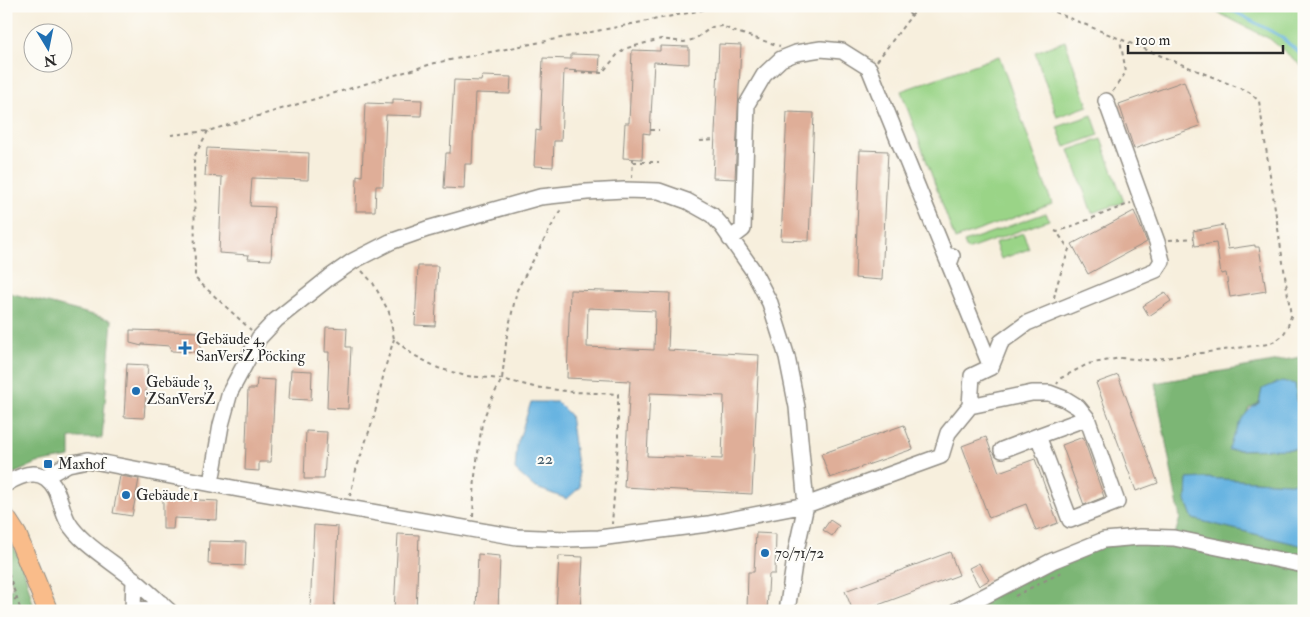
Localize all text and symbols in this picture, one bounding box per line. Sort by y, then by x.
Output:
north arrow [22,22,72,72]
scale bar [1128,22,1282,54]
text: 100 m [1135,31,1171,50]
text: N [42,51,59,70]
place label: Gebäude 4, SanVersZ Pöcking [196,330,306,366]
marker: Gebäude 4, SanVersZ Pöcking [178,341,192,355]
place label: Gebäude 3, ZSanVersZ [146,373,215,409]
marker: Gebäude 3, ZSanVersZ [130,385,142,397]
water label: 22 [537,449,553,469]
place label: Maxhof [58,455,107,474]
marker: Maxhof [42,458,54,470]
place label: Gebäude 1 [136,486,198,505]
marker: Gebäude 1 [120,489,132,501]
place label: 70/71/72 [775,544,824,563]
marker: 70/71/72 [759,547,771,559]

